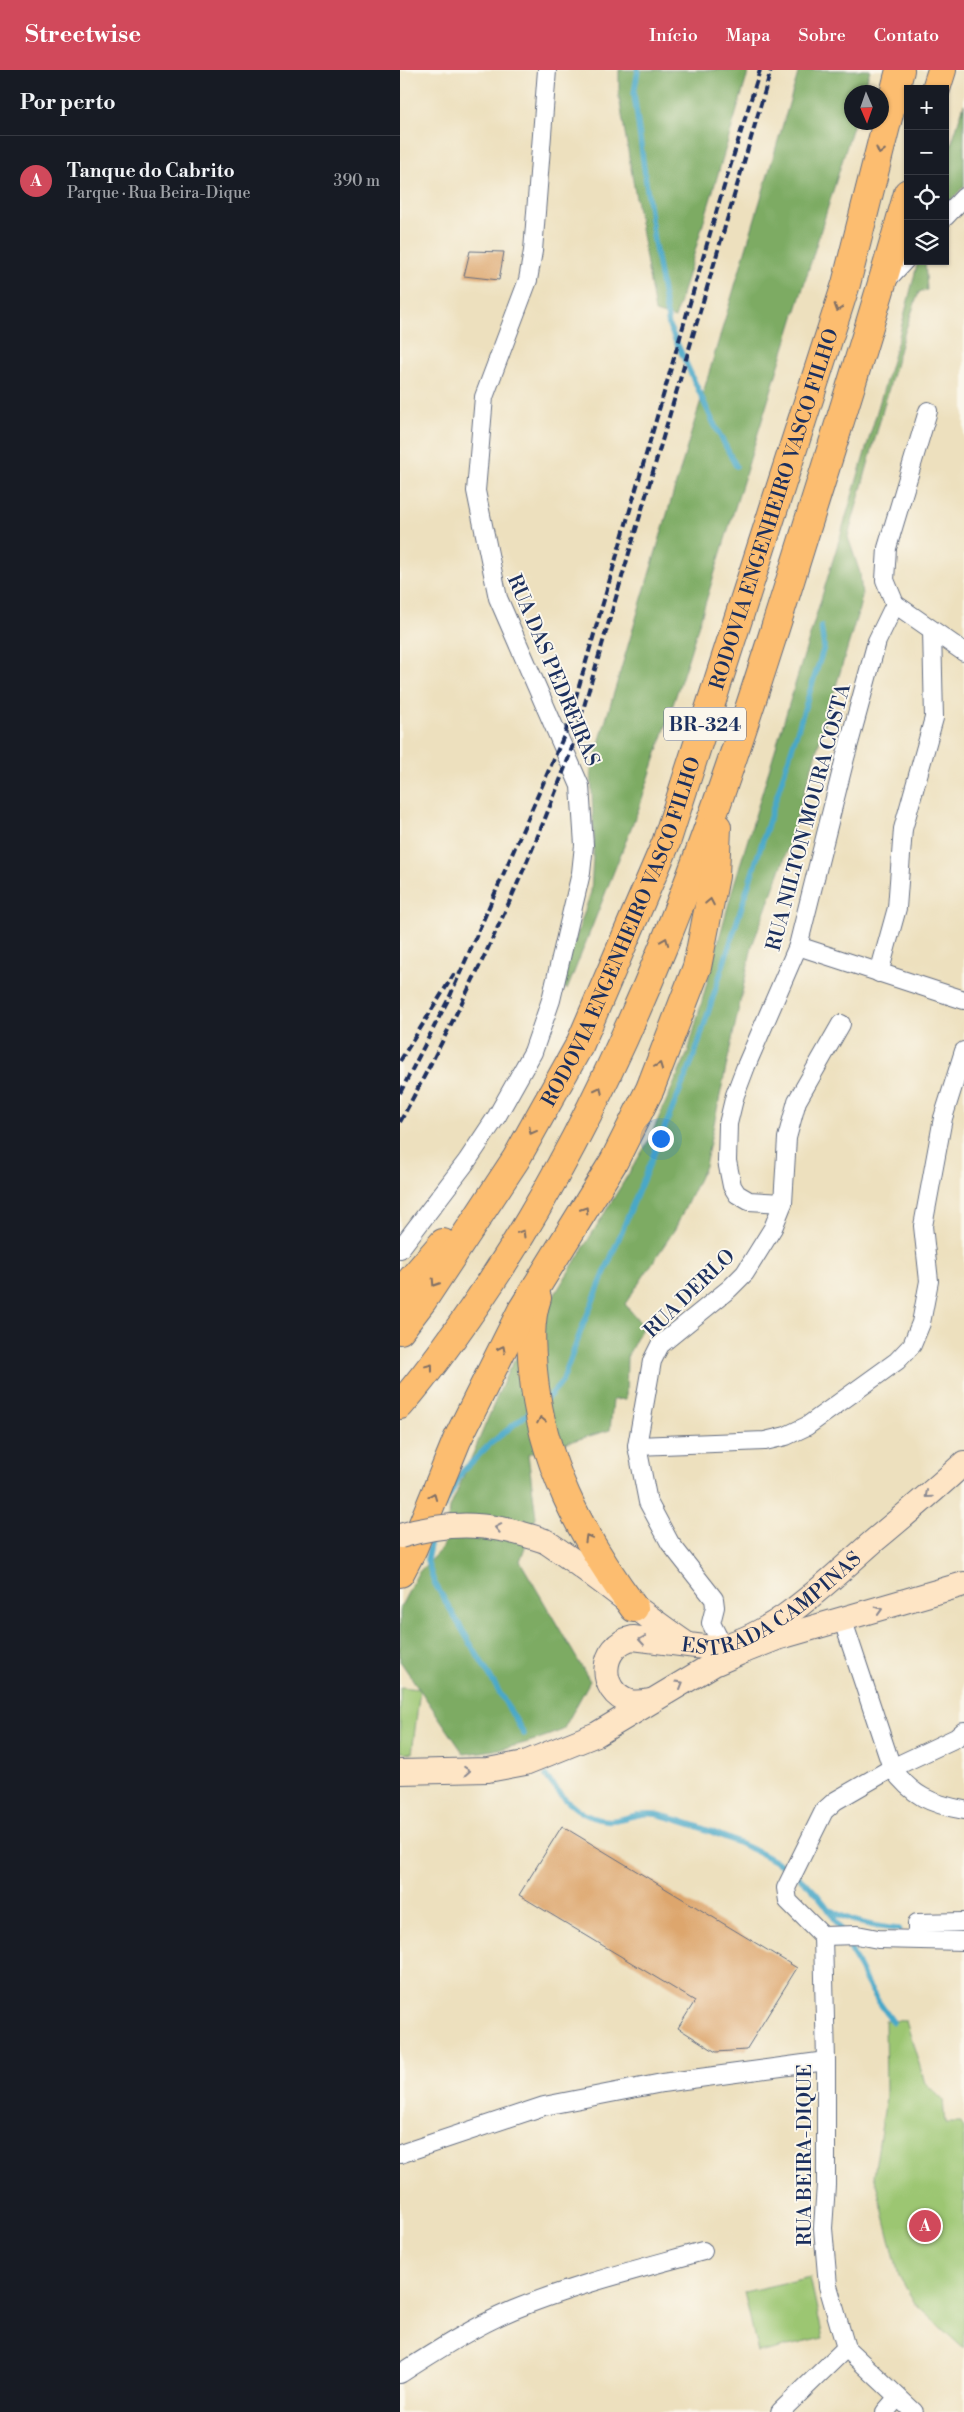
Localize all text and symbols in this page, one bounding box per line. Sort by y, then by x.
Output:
text: Streetwise [25,20,141,50]
text: Início [649,24,698,47]
text: Mapa [726,24,770,47]
text: Sobre [798,24,846,47]
text: Contato [874,24,939,47]
north arrow [844,85,889,130]
map controls [904,85,949,265]
button: + [904,85,949,130]
text: Por perto [20,90,116,116]
button: − [904,130,949,175]
one-way arrow [875,147,885,155]
text: Tanque do Cabrito [67,159,235,183]
text: A [30,171,42,191]
text: 390 m [334,171,380,191]
button: locate [904,175,949,220]
text: Parque · Rua Beira-Dique [67,183,251,203]
button: layers [904,220,949,265]
one-way arrow [834,304,844,312]
street label: RODOVIA ENGENHEIRO VASCO FILHO [705,326,845,693]
street label: RUA DAS PEDREIRAS [501,571,604,770]
street label: RUA NILTON MOURA COSTA [762,680,858,954]
road number: BR-324 [664,708,746,741]
street label: RODOVIA ENGENHEIRO VASCO FILHO [537,754,707,1111]
one-way arrow [704,897,715,906]
one-way arrow [659,937,669,946]
one-way arrow [653,1062,663,1071]
one-way arrow [593,1086,603,1095]
one-way arrow [528,1126,538,1135]
your location [648,1126,674,1152]
one-way arrow [579,1207,589,1216]
one-way arrow [515,1229,525,1238]
street label: RUA DERLO [639,1244,741,1344]
one-way arrow [431,1277,441,1286]
one-way arrow [496,1346,506,1355]
one-way arrow [425,1364,433,1373]
one-way arrow [536,1416,546,1424]
one-way arrow [924,1489,933,1498]
one-way arrow [427,1493,437,1501]
one-way arrow [494,1523,503,1533]
one-way arrow [584,1534,594,1543]
street label: ESTRADA CAMPINAS [680,1547,867,1663]
one-way arrow [875,1605,883,1615]
one-way arrow [638,1635,646,1645]
one-way arrow [674,1681,683,1691]
one-way arrow [464,1766,472,1777]
street label: RUA BEIRA-DIQUE [793,2064,818,2246]
pin: A [909,2207,941,2245]

